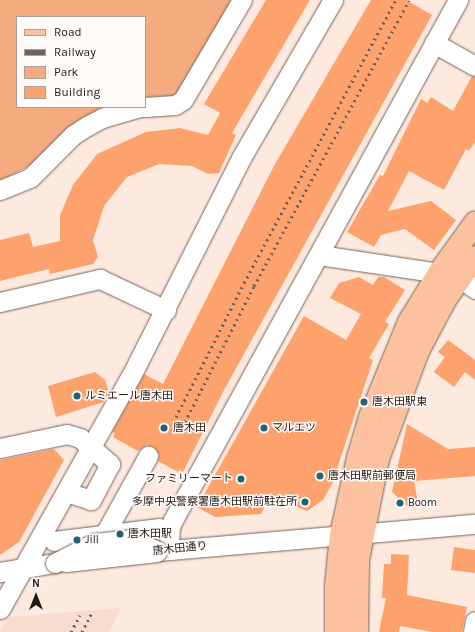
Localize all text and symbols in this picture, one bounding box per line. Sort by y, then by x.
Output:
legend [16,16,146,108]
text: Road [54,25,82,39]
text: Railway [54,45,96,59]
text: Park [54,65,78,79]
text: Building [54,85,100,99]
place label: ルミエール唐木田 [85,389,173,403]
marker: ルミエール唐木田 [72,391,82,401]
place label: 唐木田駅東 [372,395,427,409]
marker: 唐木田駅東 [359,397,369,407]
place label: 唐木田 [173,421,206,435]
place label: マルエツ [272,421,316,435]
marker: 唐木田 [158,422,170,434]
marker: マルエツ [259,423,269,433]
place label: 唐木田駅前郵便局 [328,469,416,483]
marker: 唐木田駅前郵便局 [315,471,325,481]
place label: ファミリーマート [145,472,233,486]
marker: ファミリーマート [236,474,246,484]
place label: 多摩中央警察署唐木田駅前駐在所 [132,495,297,509]
place label: Boom [408,496,437,510]
marker: 多摩中央警察署唐木田駅前駐在所 [300,497,310,507]
marker: Boom [395,498,405,508]
place label: 唐木田駅 [128,527,172,541]
marker: 唐木田駅 [115,529,125,539]
place label: Jill [85,533,99,547]
marker: Jill [72,535,82,545]
street label: 唐木田通り [152,540,208,558]
north arrow [16,576,56,616]
text: N [32,577,40,590]

